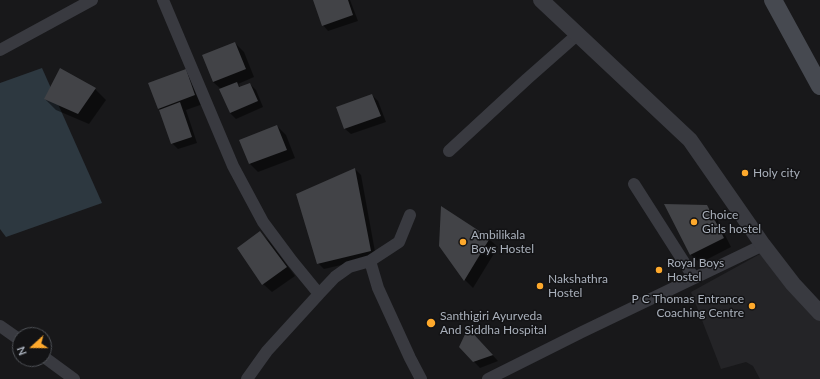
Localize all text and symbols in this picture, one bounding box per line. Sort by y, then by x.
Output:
place label: Holy city [753,166,800,180]
marker: Holy city [740,168,750,178]
place label: Choice Girls hostel [702,208,761,236]
marker: Choice Girls hostel [689,217,699,227]
place label: Ambilikala Boys Hostel [471,228,534,256]
marker: Ambilikala Boys Hostel [458,237,468,247]
place label: Royal Boys Hostel [667,256,724,284]
marker: Royal Boys Hostel [654,265,664,275]
place label: Nakshathra Hostel [548,272,608,300]
marker: Nakshathra Hostel [535,281,545,291]
place label: P C Thomas Entrance Coaching Centre [631,292,744,320]
marker: P C Thomas Entrance Coaching Centre [747,301,757,311]
place label: Santhigiri Ayurveda And Siddha Hospital [440,309,547,337]
marker: Santhigiri Ayurveda And Siddha Hospital [425,317,437,329]
north arrow [12,327,52,367]
text: N [14,345,29,357]

